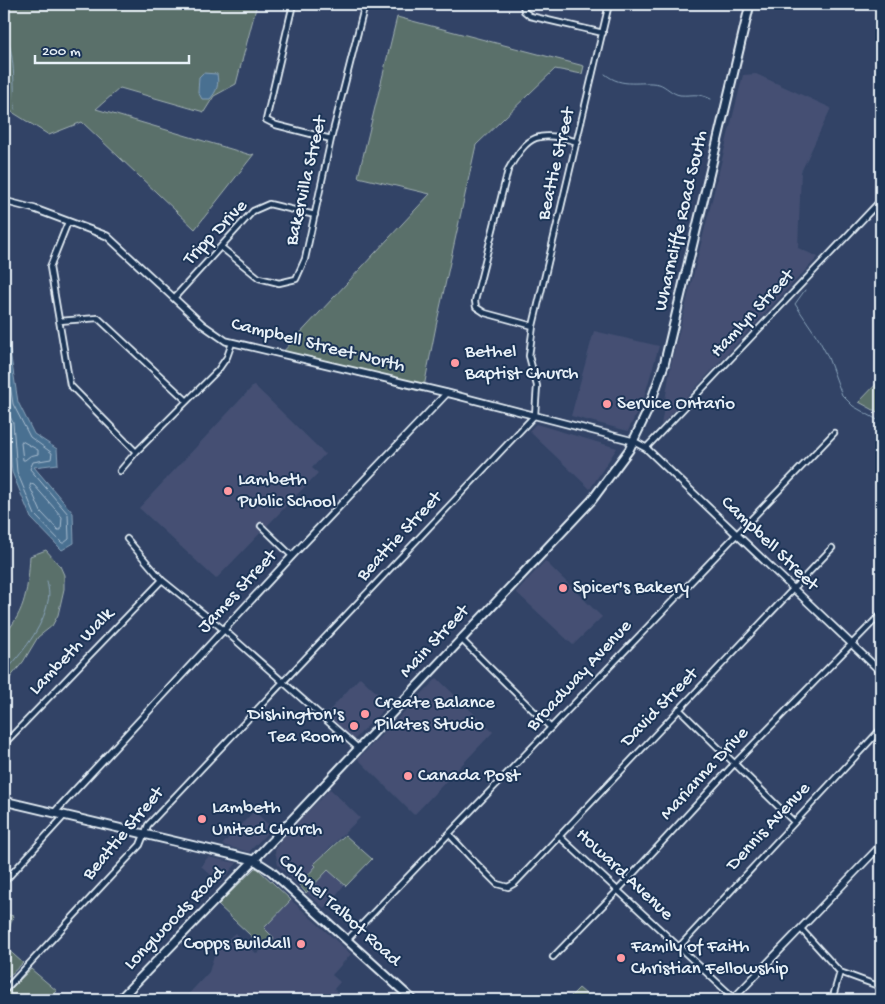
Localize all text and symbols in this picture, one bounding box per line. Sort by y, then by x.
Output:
scale bar [35,32,189,64]
text: 200 m [42,43,81,61]
street label: Beattie Street [533,103,582,223]
street label: Bakervilla Street [281,112,334,249]
street label: Wharncliffe Road South [650,128,714,314]
street label: Tripp Drive [178,195,253,271]
street label: Hamlyn Street [706,263,801,363]
street label: Campbell Street North [229,313,407,379]
place label: Bethel Baptist Church [464,341,579,386]
marker: Bethel Baptist Church [449,357,461,369]
place label: Service Ontario [617,393,735,416]
marker: Service Ontario [601,398,613,410]
place label: Lambeth Public School [237,469,336,514]
marker: Lambeth Public School [222,485,234,497]
street label: Beattie Street [352,486,449,588]
street label: Campbell Street [715,492,824,598]
street label: James Street [193,544,284,639]
place label: Spicer's Bakery [573,577,690,600]
marker: Spicer's Bakery [557,582,569,594]
street label: Main Street [395,599,476,684]
street label: Lambeth Walk [25,602,120,701]
street label: Broadway Avenue [522,615,638,737]
street label: David Street [615,662,705,754]
place label: Create Balance Pilates Studio [374,692,495,737]
place label: Dishington's Tea Room [246,704,345,749]
marker: Create Balance Pilates Studio [359,708,371,720]
marker: Dishington's Tea Room [348,720,360,732]
street label: Marianna Drive [656,722,754,826]
place label: Canada Post [418,765,522,788]
marker: Canada Post [402,770,414,782]
street label: Dennis Avenue [721,778,816,878]
street label: Beattie Street [78,781,171,886]
place label: Lambeth United Church [212,797,322,842]
marker: Lambeth United Church [196,813,208,825]
street label: Howard Avenue [570,824,678,926]
street label: Colonel Talbot Road [273,850,407,973]
street label: Longwoods Road [120,861,232,976]
place label: Copps Buildall [184,933,291,956]
place label: Family of Faith Christian Fellowship [630,936,789,981]
marker: Copps Buildall [295,938,307,950]
marker: Family of Faith Christian Fellowship [615,952,627,964]

